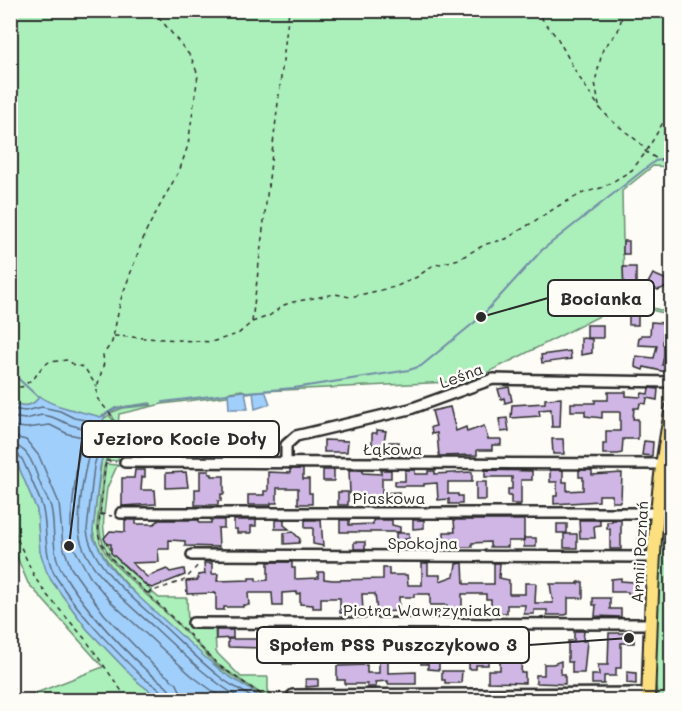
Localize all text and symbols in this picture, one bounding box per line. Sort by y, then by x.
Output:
callout: Bocianka [548,280,654,316]
text: Bocianka [560,286,642,310]
street label: Leśna [436,357,486,393]
callout: Jezioro Kocie Doły [82,421,279,457]
text: Jezioro Kocie Doły [93,426,267,450]
street label: Łąkowa [364,438,422,459]
street label: Piaskowa [353,487,425,508]
street label: Armii Poznań [626,500,652,604]
street label: Spokojna [388,532,458,553]
street label: Piotra Wawrzyniaka [343,599,501,620]
callout: Społem PSS Puszczykowo 3 [257,627,529,663]
text: Społem PSS Puszczykowo 3 [269,632,517,656]

